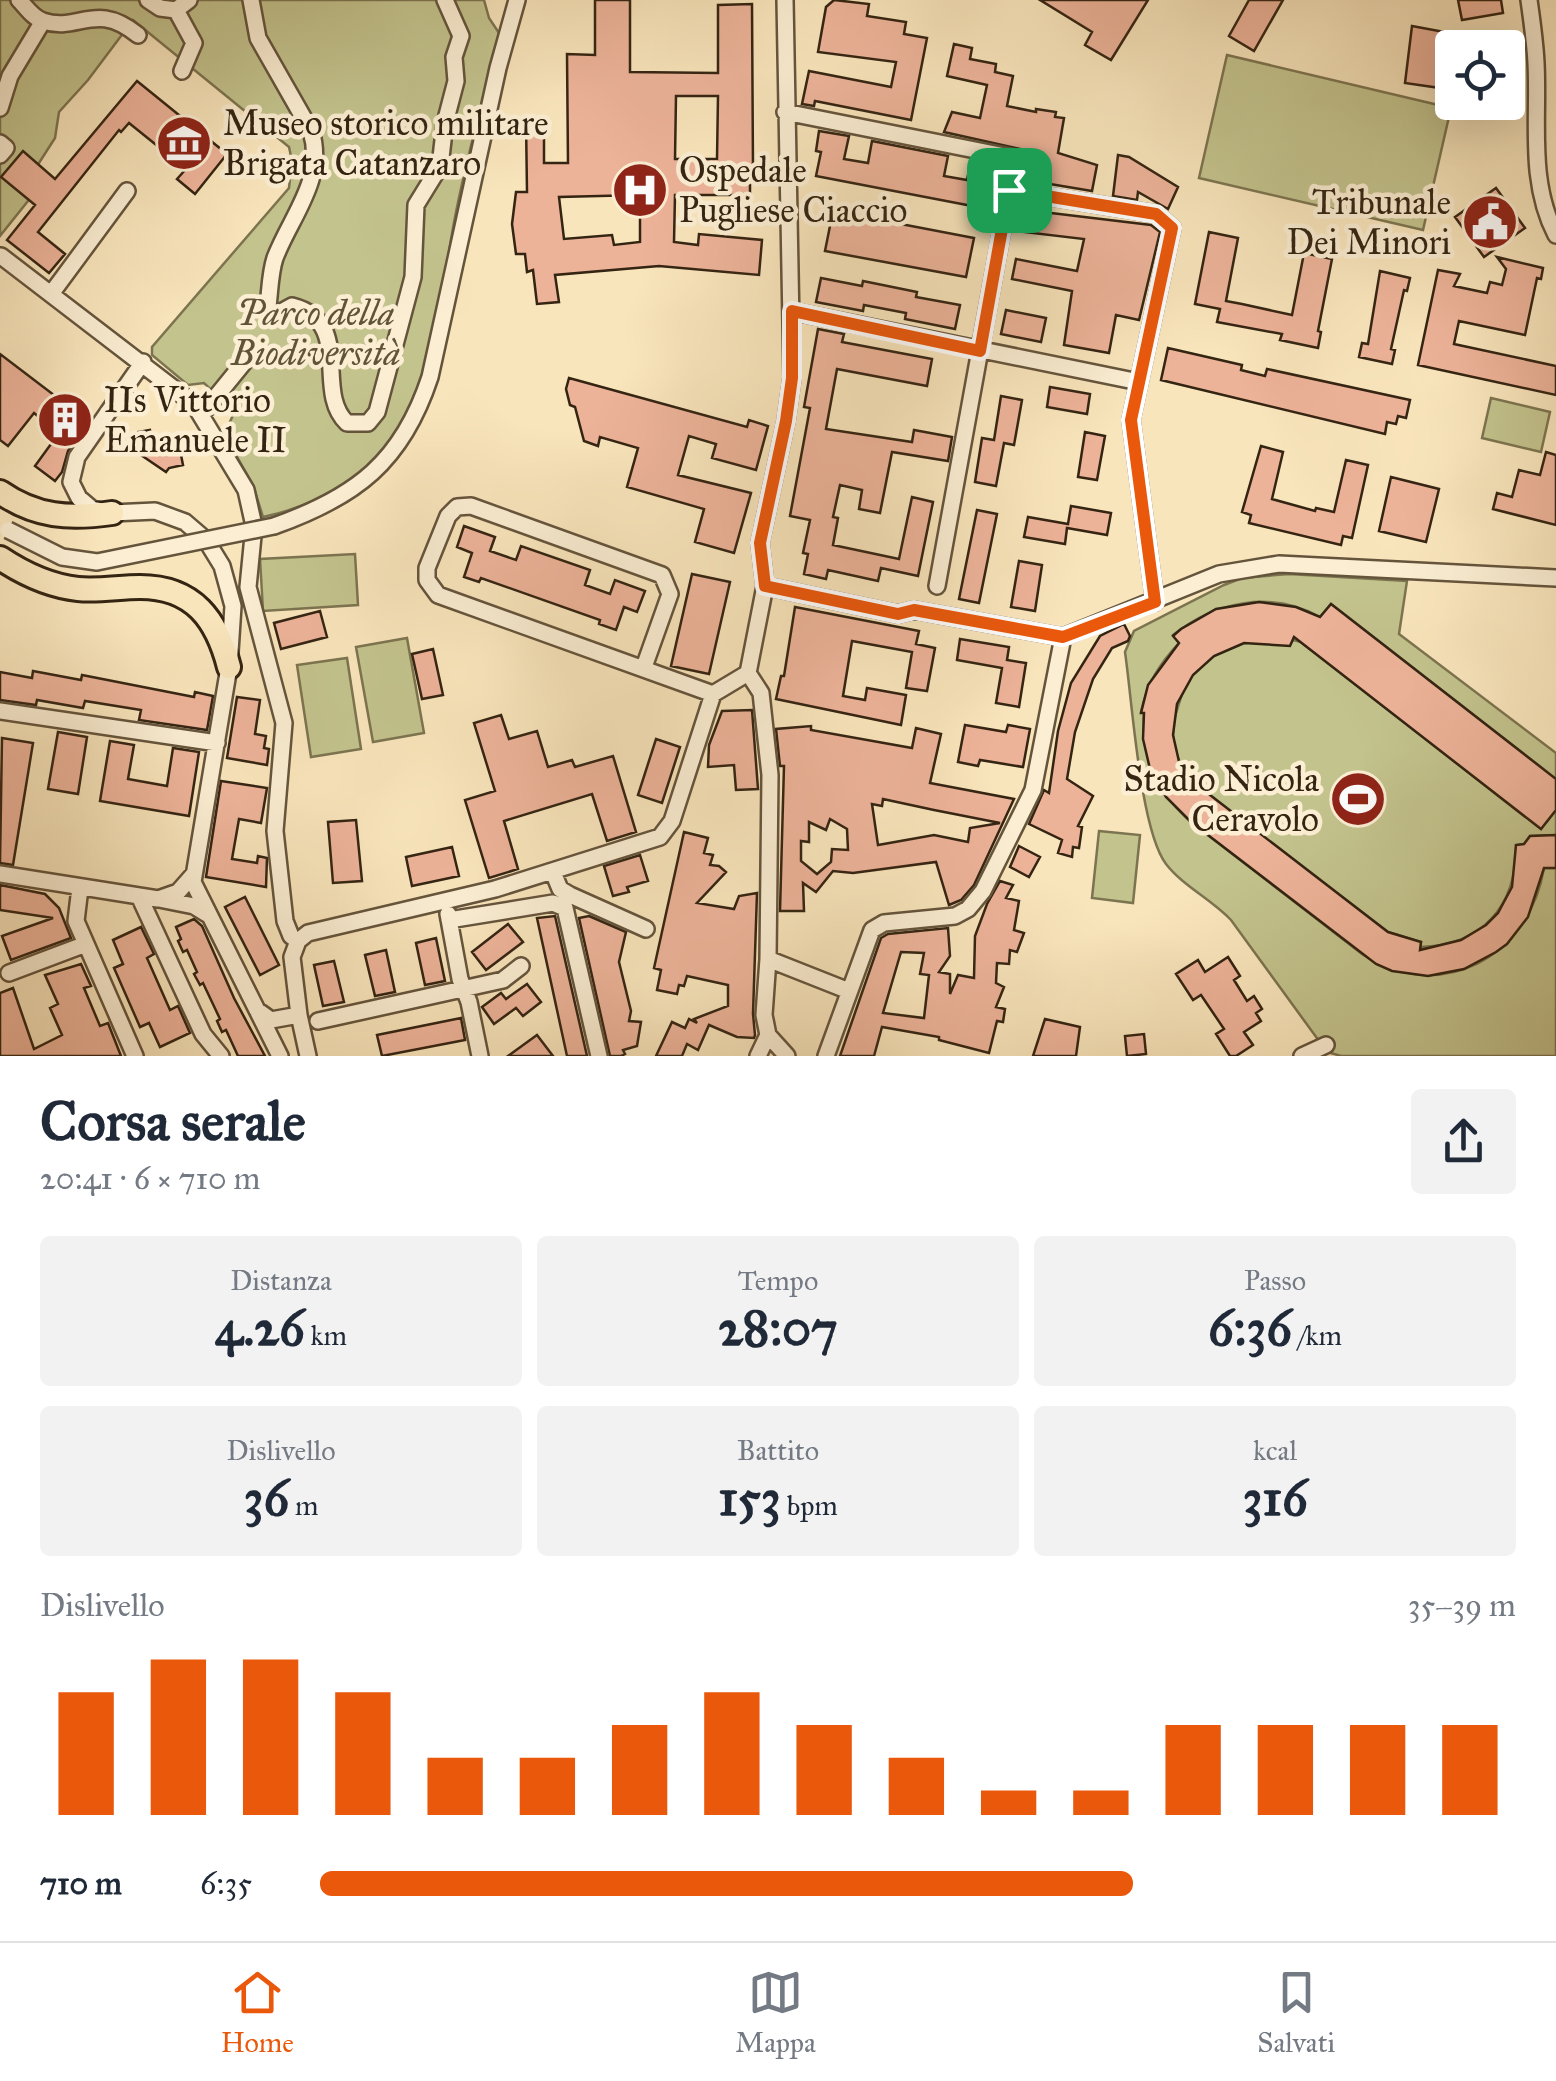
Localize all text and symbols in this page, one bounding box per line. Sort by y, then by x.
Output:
map controls [1435,30,1525,120]
button: locate [1435,30,1525,120]
place label: Museo storico militare Brigata Catanzaro [223,102,549,185]
museum icon: Museo storico militare Brigata Catanzaro [154,113,214,173]
pin [967,148,1052,233]
place label: Ospedale Pugliese Ciaccio [679,149,908,232]
hospital icon: Ospedale Pugliese Ciaccio [610,160,670,220]
icon: arrive [982,163,1037,218]
place label: Tribunale Dei Minori [1286,181,1451,264]
public building icon: Tribunale Dei Minori [1460,192,1520,252]
park label: Parco della Biodiversità [230,292,400,375]
place label: IIs Vittorio Emanuele II [104,379,287,462]
building icon: IIs Vittorio Emanuele II [35,390,95,450]
place label: Stadio Nicola Ceravolo [1123,758,1319,841]
sports icon: Stadio Nicola Ceravolo [1328,769,1388,829]
text: Corsa serale [40,1088,306,1155]
button: share [1411,1089,1516,1194]
text: 20:41 · 6 × 710 m [40,1159,260,1198]
text: Distanza [230,1263,332,1298]
text: Tempo [738,1263,818,1298]
text: Passo [1244,1263,1306,1298]
text: 4.26 [215,1298,305,1359]
text: 28:07 [718,1298,838,1359]
text: 6:36 [1208,1298,1292,1359]
text: km [305,1318,347,1353]
text: /km [1292,1318,1342,1353]
text: Dislivello [226,1433,336,1468]
text: Battito [737,1433,819,1468]
text: kcal [1253,1433,1297,1468]
text: 36 [243,1468,289,1529]
text: 153 [718,1468,781,1529]
text: 316 [1242,1468,1308,1529]
text: m [289,1488,319,1523]
text: bpm [781,1488,838,1523]
text: Dislivello [40,1586,165,1625]
text: 35–39 m [1408,1586,1516,1625]
text: 710 m [40,1864,122,1903]
text: 6:35 [200,1864,252,1903]
tab: Home [221,1965,294,2060]
tab: Mappa [735,1965,816,2060]
tab: Salvati [1257,1965,1335,2060]

